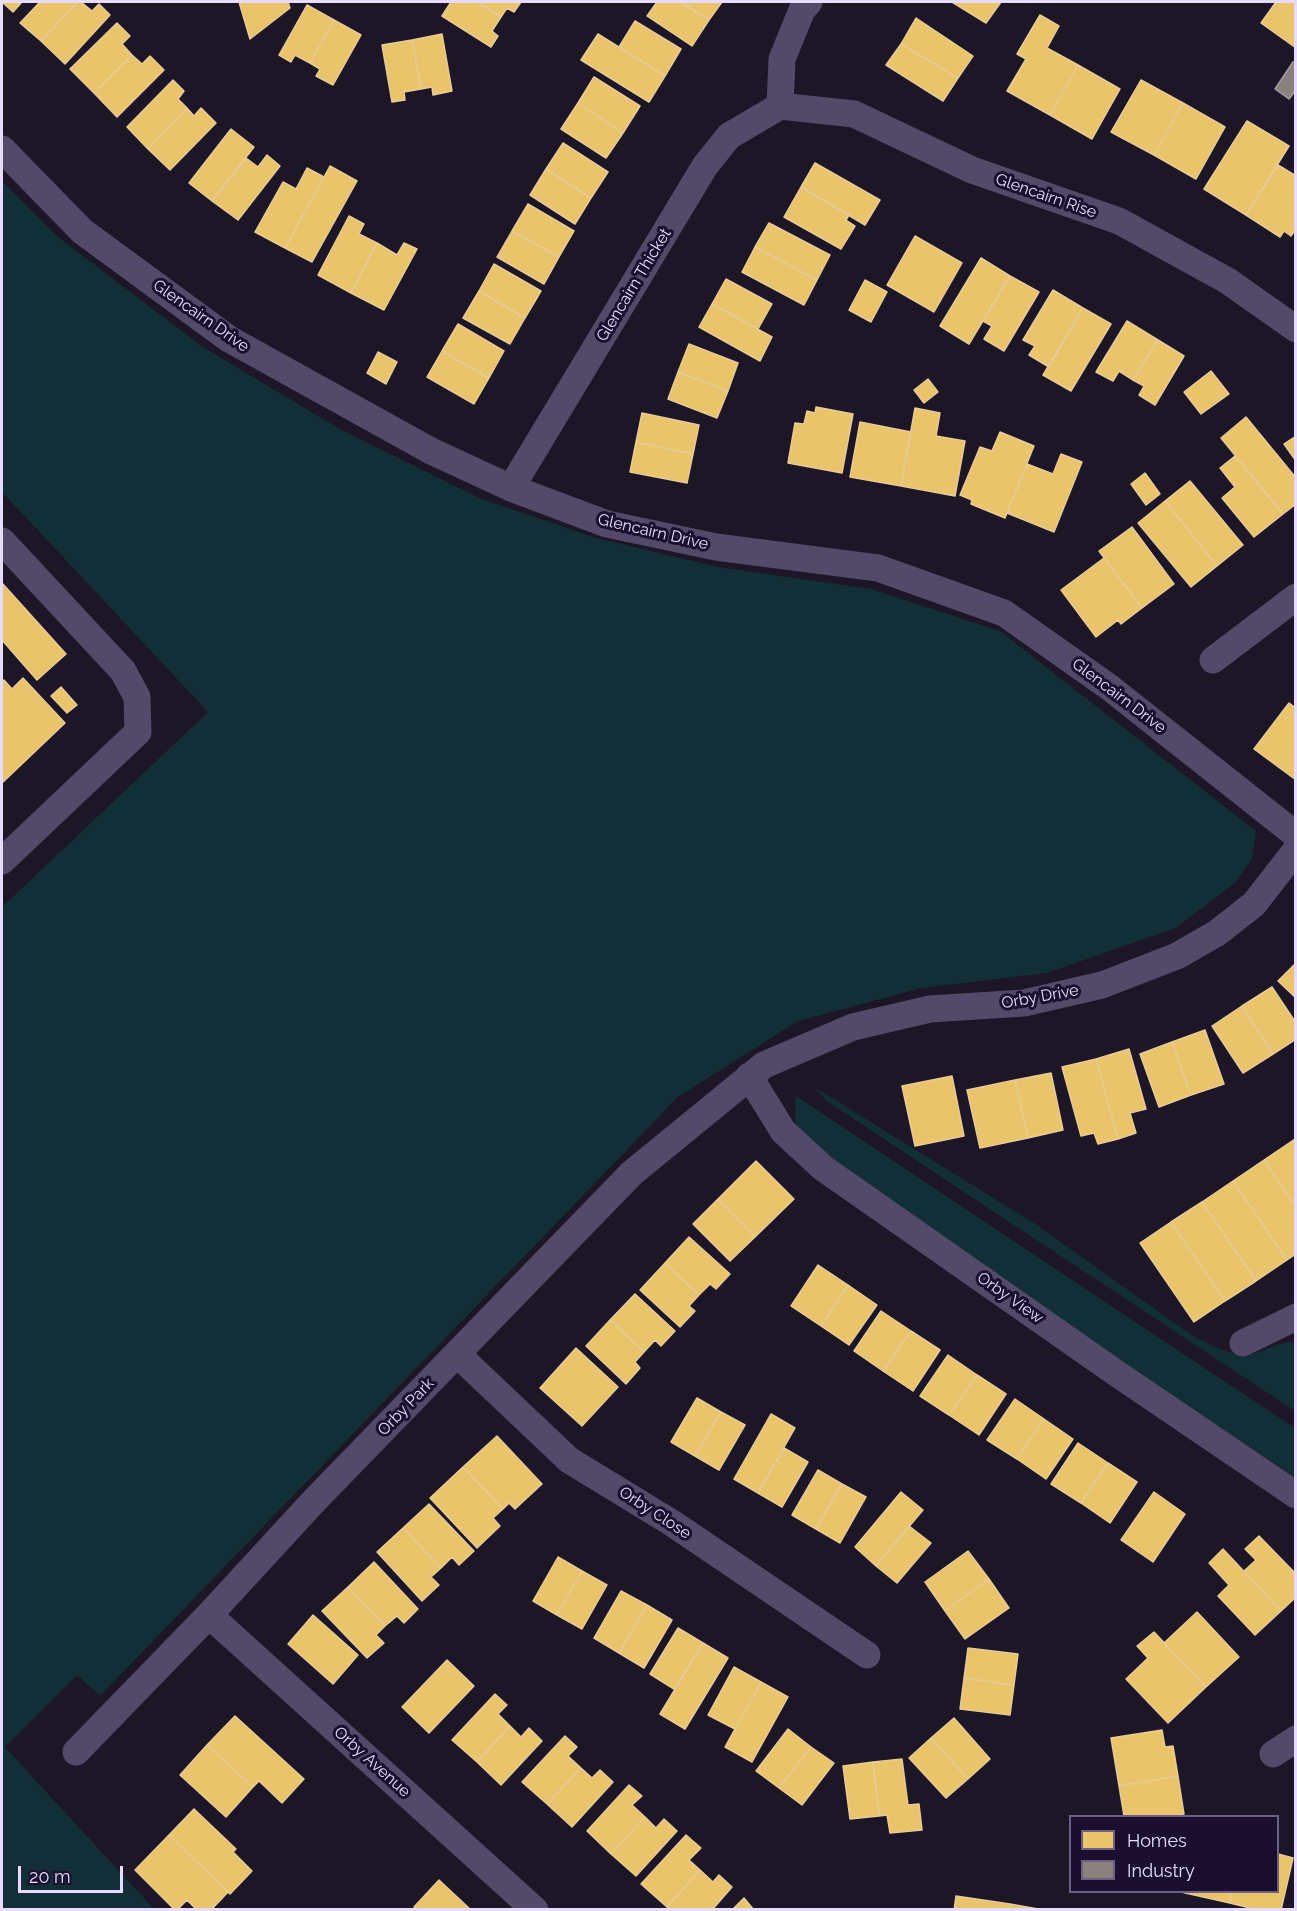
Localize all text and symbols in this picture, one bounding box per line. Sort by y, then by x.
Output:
street label: Glencairn Rise [993,170,1099,222]
street label: Glencairn Thicket [593,225,675,345]
street label: Glencairn Drive [149,276,253,356]
street label: Glencairn Drive [596,510,710,554]
street label: Glencairn Drive [1068,654,1170,738]
street label: Orby Drive [1000,981,1080,1013]
street label: Orby View [973,1268,1047,1328]
street label: Orby Park [374,1374,438,1440]
street label: Orby Close [615,1483,695,1543]
street label: Orby Avenue [330,1723,414,1801]
legend [1069,1815,1279,1893]
text: Homes [1127,1830,1187,1851]
scale bar [21,1854,126,1892]
text: Industry [1127,1860,1195,1881]
text: 20 m [29,1866,71,1887]

